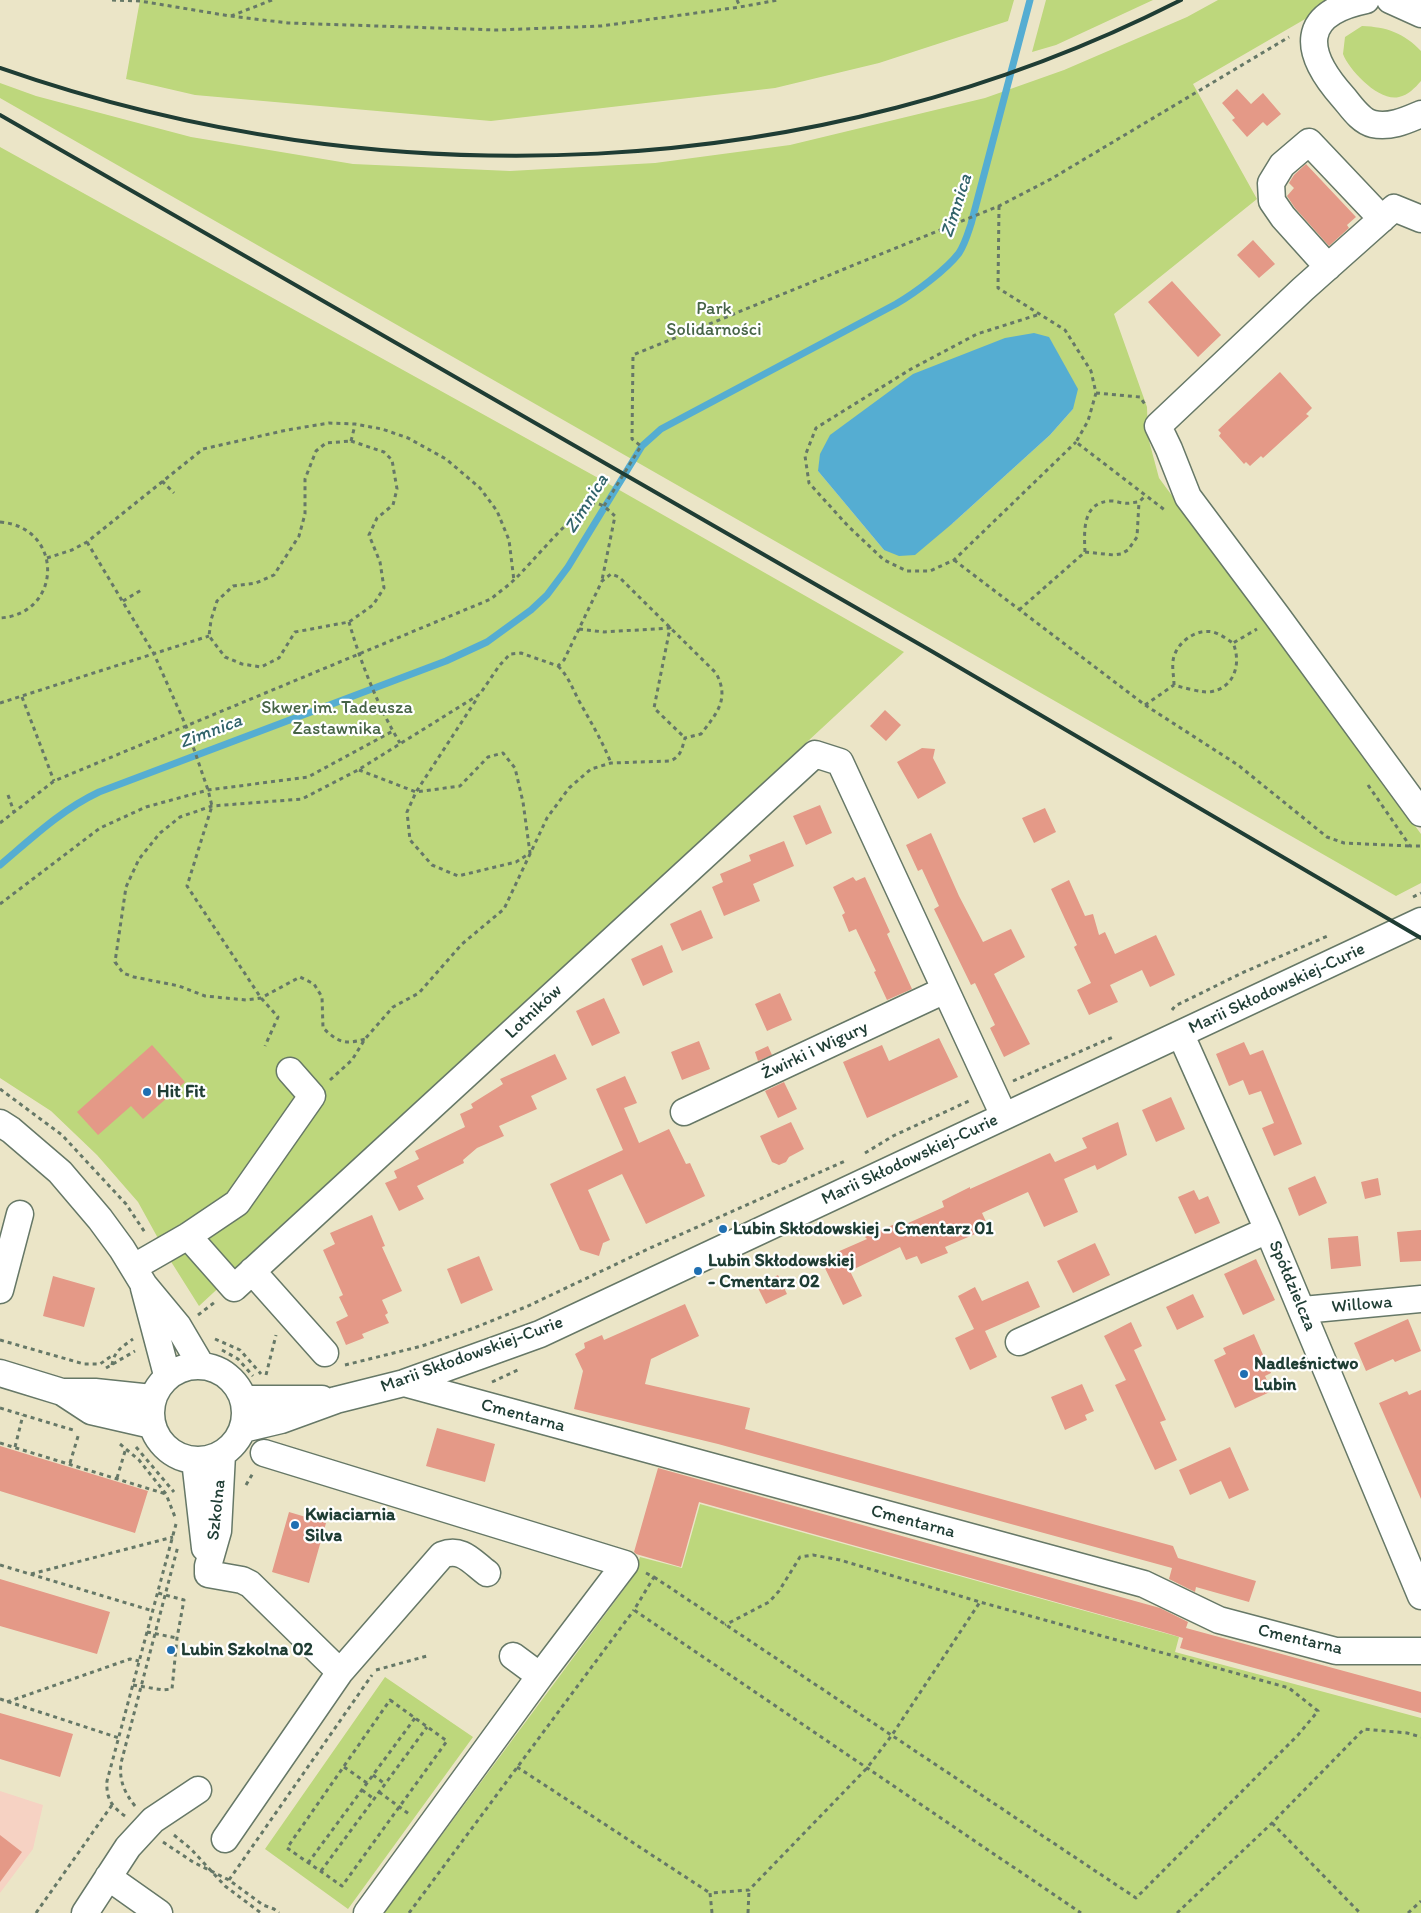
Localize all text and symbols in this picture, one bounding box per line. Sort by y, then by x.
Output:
water label: Zimnica [936,171,978,241]
park label: Park Solidarności [666,298,762,340]
water label: Zimnica [560,470,614,538]
park label: Skwer im. Tadeusza Zastawnika [261,697,413,740]
water label: Zimnica [176,710,246,754]
street label: Marii Skłodowskiej-Curie [1185,939,1369,1039]
street label: Lotników [501,980,567,1044]
street label: Żwirki i Wigury [758,1017,872,1085]
place label: Hit Fit [157,1081,205,1103]
marker: Hit Fit [141,1086,153,1098]
street label: Marii Skłodowskiej-Curie [818,1110,1002,1210]
place label: Lubin Skłodowskiej - Cmentarz 01 [733,1218,994,1240]
marker: Lubin Skłodowskiej - Cmentarz 01 [717,1223,729,1235]
street label: Spółdzielcza [1263,1238,1321,1334]
place label: Lubin Skłodowskiej - Cmentarz 02 [708,1250,854,1292]
marker: Lubin Skłodowskiej - Cmentarz 02 [692,1265,704,1277]
street label: Willowa [1331,1292,1393,1318]
street label: Marii Skłodowskiej-Curie [378,1312,566,1398]
place label: Nadleśnictwo Lubin [1254,1353,1359,1396]
marker: Nadleśnictwo Lubin [1238,1368,1250,1380]
street label: Cmentarna [478,1394,568,1438]
street label: Szkolna [203,1479,231,1541]
street label: Cmentarna [868,1500,958,1544]
place label: Kwiaciarnia Silva [305,1504,395,1546]
marker: Kwiaciarnia Silva [289,1519,301,1531]
street label: Cmentarna [1255,1620,1345,1660]
place label: Lubin Szkolna 02 [181,1639,313,1661]
marker: Lubin Szkolna 02 [165,1644,177,1656]

